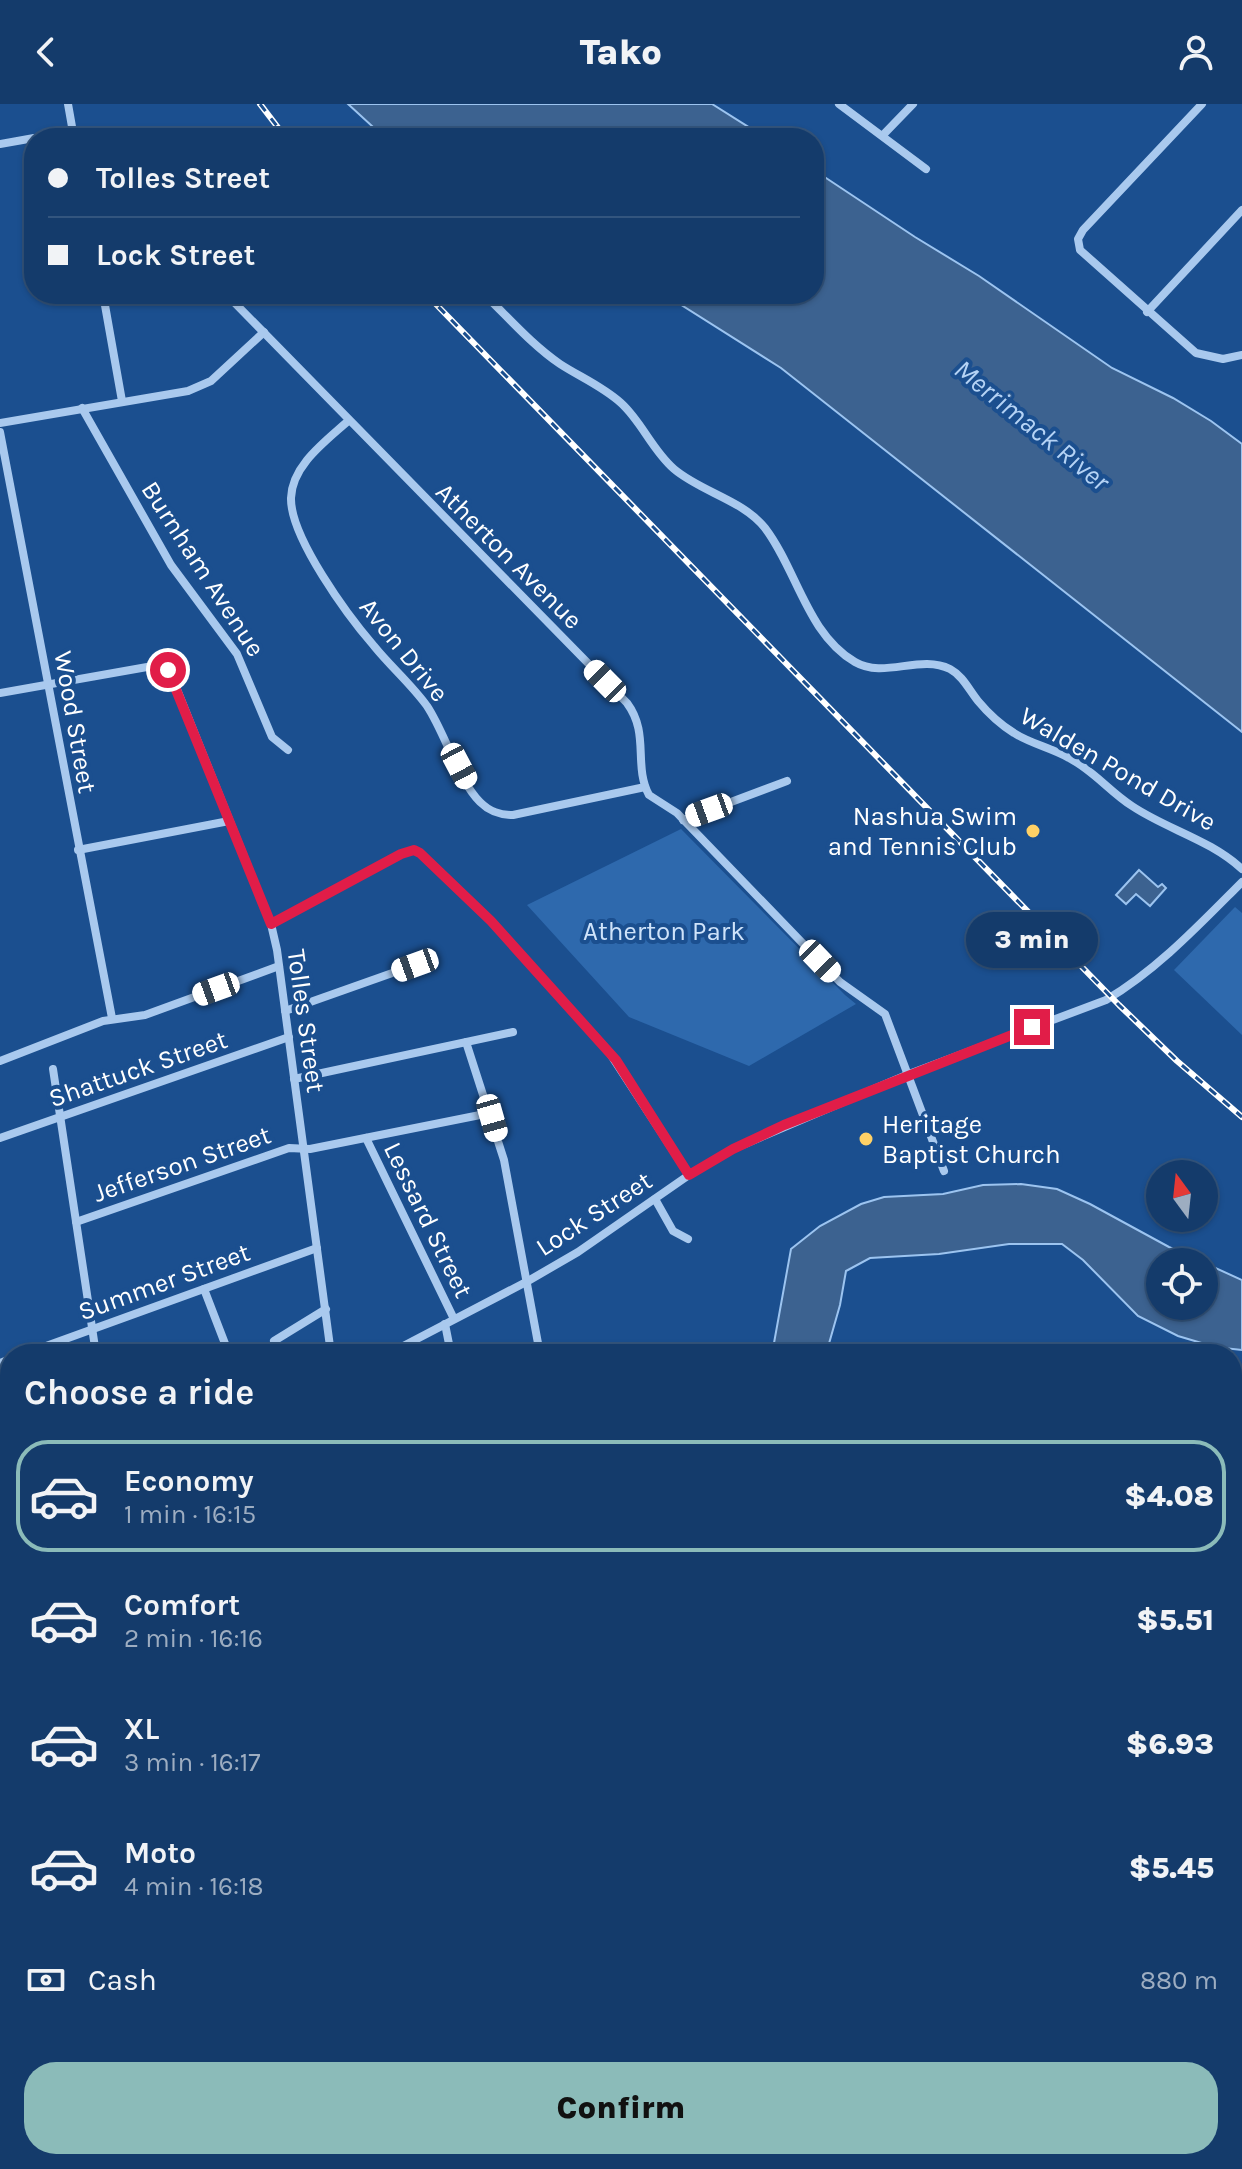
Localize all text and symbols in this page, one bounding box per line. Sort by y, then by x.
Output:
icon: back [24,30,68,74]
icon: person [1174,30,1218,74]
text: Tako [580,31,662,73]
text: Tolles Street [96,160,270,196]
text: Lock Street [96,237,255,273]
water label: Merrimack River [948,352,1117,499]
street label: Burnham Avenue [135,475,271,663]
street label: Atherton Avenue [429,476,589,636]
street label: Avon Drive [353,592,455,708]
street label: Wood Street [47,649,103,796]
route start [150,652,186,688]
car [580,656,630,706]
street label: Walden Pond Drive [1014,700,1222,838]
car [437,739,481,793]
car [682,791,736,829]
place label: Nashua Swim and Tennis Club [828,801,1017,862]
marker: Nashua Swim and Tennis Club [1024,822,1042,840]
callout: 3 min [966,911,1098,967]
park label: Atherton Park [583,916,745,947]
text: 3 min [994,924,1070,955]
car [795,935,845,987]
car [388,946,442,984]
street label: Tolles Street [281,947,331,1095]
car [189,970,243,1008]
route end [1014,1009,1050,1045]
street label: Shattuck Street [45,1024,231,1114]
car [474,1092,510,1144]
place label: Heritage Baptist Church [882,1109,1061,1170]
street label: Jefferson Street [89,1119,275,1209]
marker: Heritage Baptist Church [857,1130,875,1148]
street label: Lessard Street [377,1137,479,1303]
north arrow [1146,1160,1218,1232]
map controls [1146,1160,1218,1320]
street label: Lock Street [530,1165,658,1263]
street label: Summer Street [74,1237,254,1327]
button: locate [1146,1248,1218,1320]
text: Choose a ride [24,1371,254,1413]
icon: car [28,1460,100,1532]
text: Economy [124,1463,254,1499]
text: $4.08 [1124,1478,1214,1514]
text: 1 min · 16:15 [124,1499,256,1530]
icon: car [28,1584,100,1656]
text: Comfort [124,1587,240,1623]
text: $5.51 [1136,1602,1214,1638]
text: 2 min · 16:16 [124,1623,263,1654]
icon: car [28,1708,100,1780]
text: XL [124,1711,159,1747]
text: $6.93 [1126,1726,1214,1762]
text: 3 min · 16:17 [124,1747,261,1778]
icon: car [28,1832,100,1904]
text: Moto [124,1835,196,1871]
text: $5.45 [1129,1850,1214,1886]
text: 4 min · 16:18 [124,1871,264,1902]
icon: cash [24,1958,68,2002]
text: Cash [88,1962,157,1998]
text: 880 m [1140,1965,1218,1996]
button: Confirm [24,2062,1218,2154]

